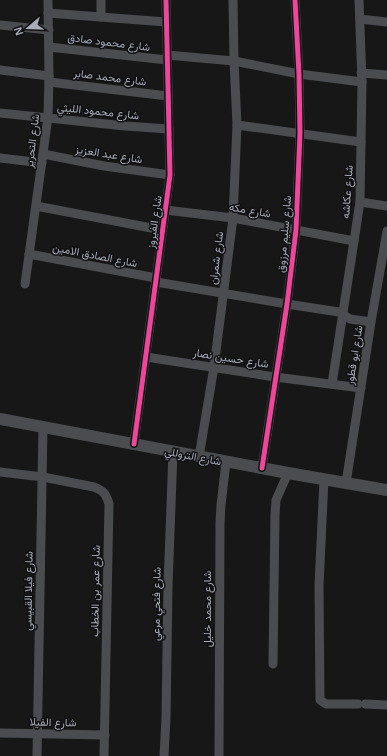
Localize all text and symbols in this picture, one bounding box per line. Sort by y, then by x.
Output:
north arrow [8,8,48,48]
text: N [12,25,26,37]
street label: شارع محمود صادق [67,31,151,55]
street label: شارع محمد صابر [72,66,147,89]
street label: شارع محمود الليثي [56,101,140,125]
street label: شارع التحرير [23,113,43,170]
street label: شارع عبد العزيز [73,143,144,167]
street label: شارع عكاشه [339,164,357,219]
street label: شارع الفيروز [144,194,166,251]
street label: شارع سليم مرزوق [275,195,295,273]
street label: شارع مكه [228,200,272,222]
street label: شارع شمران [207,230,227,286]
street label: شارع الصادق الامين [51,241,139,271]
street label: شارع ابو قطور [343,324,367,387]
street label: شارع حسين نصار [191,346,270,372]
street label: شارع التروللي [163,445,223,471]
street label: شارع عمر بن الخطاب [88,545,104,637]
street label: شارع فيلا القبيسي [21,551,39,631]
street label: شارع فتحي مرعي [149,567,167,641]
street label: شارع محمد خليل [201,570,215,647]
street label: شارع الفيلا [29,716,77,730]

